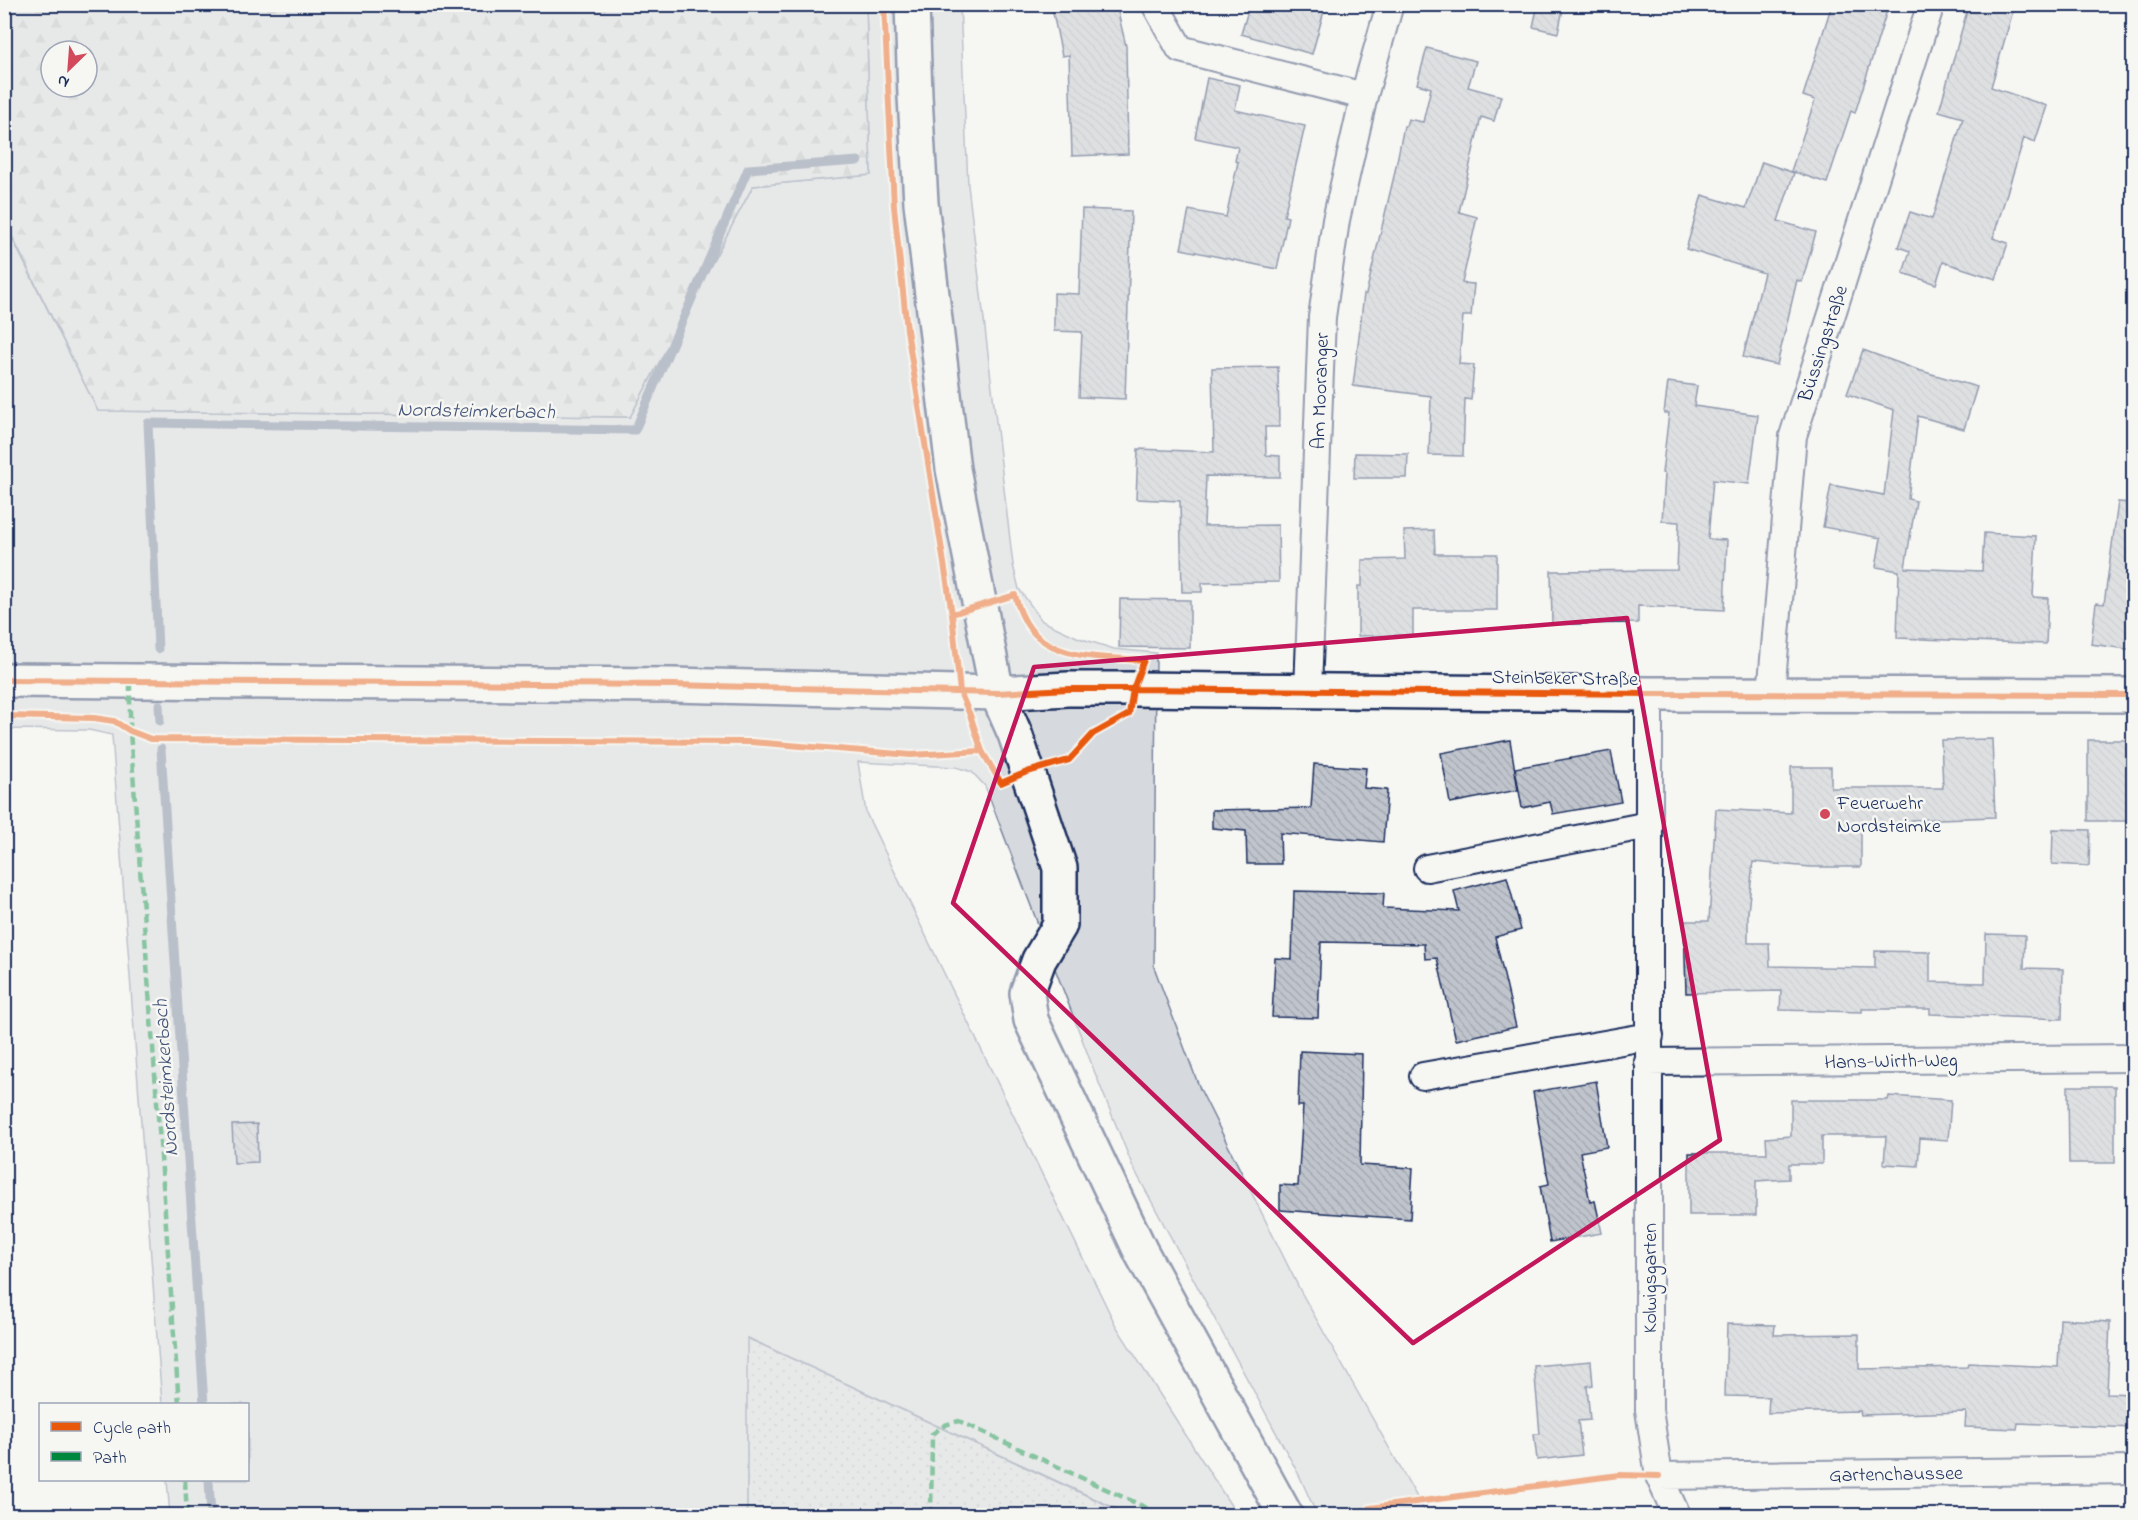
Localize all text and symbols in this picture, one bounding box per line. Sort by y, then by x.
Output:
north arrow [39,39,99,99]
text: N [53,68,73,94]
street label: Büssingstraße [1792,282,1858,407]
street label: Am Mooranger [1305,331,1339,450]
water label: Nordsteimkerbach [397,396,556,428]
street label: Steinbeker Straße [1492,664,1638,695]
place label: Feuerwehr Nordsteimke [1836,790,1941,842]
marker: Feuerwehr Nordsteimke [1818,807,1832,821]
water label: Nordsteimkerbach [146,997,187,1157]
street label: Hans-Wirth-Weg [1824,1047,1958,1079]
street label: Kolwigsgarten [1637,1223,1667,1333]
legend [39,1403,249,1481]
text: Cycle path [93,1416,171,1442]
text: Path [93,1446,127,1472]
street label: Gartenchaussee [1829,1460,1963,1491]

